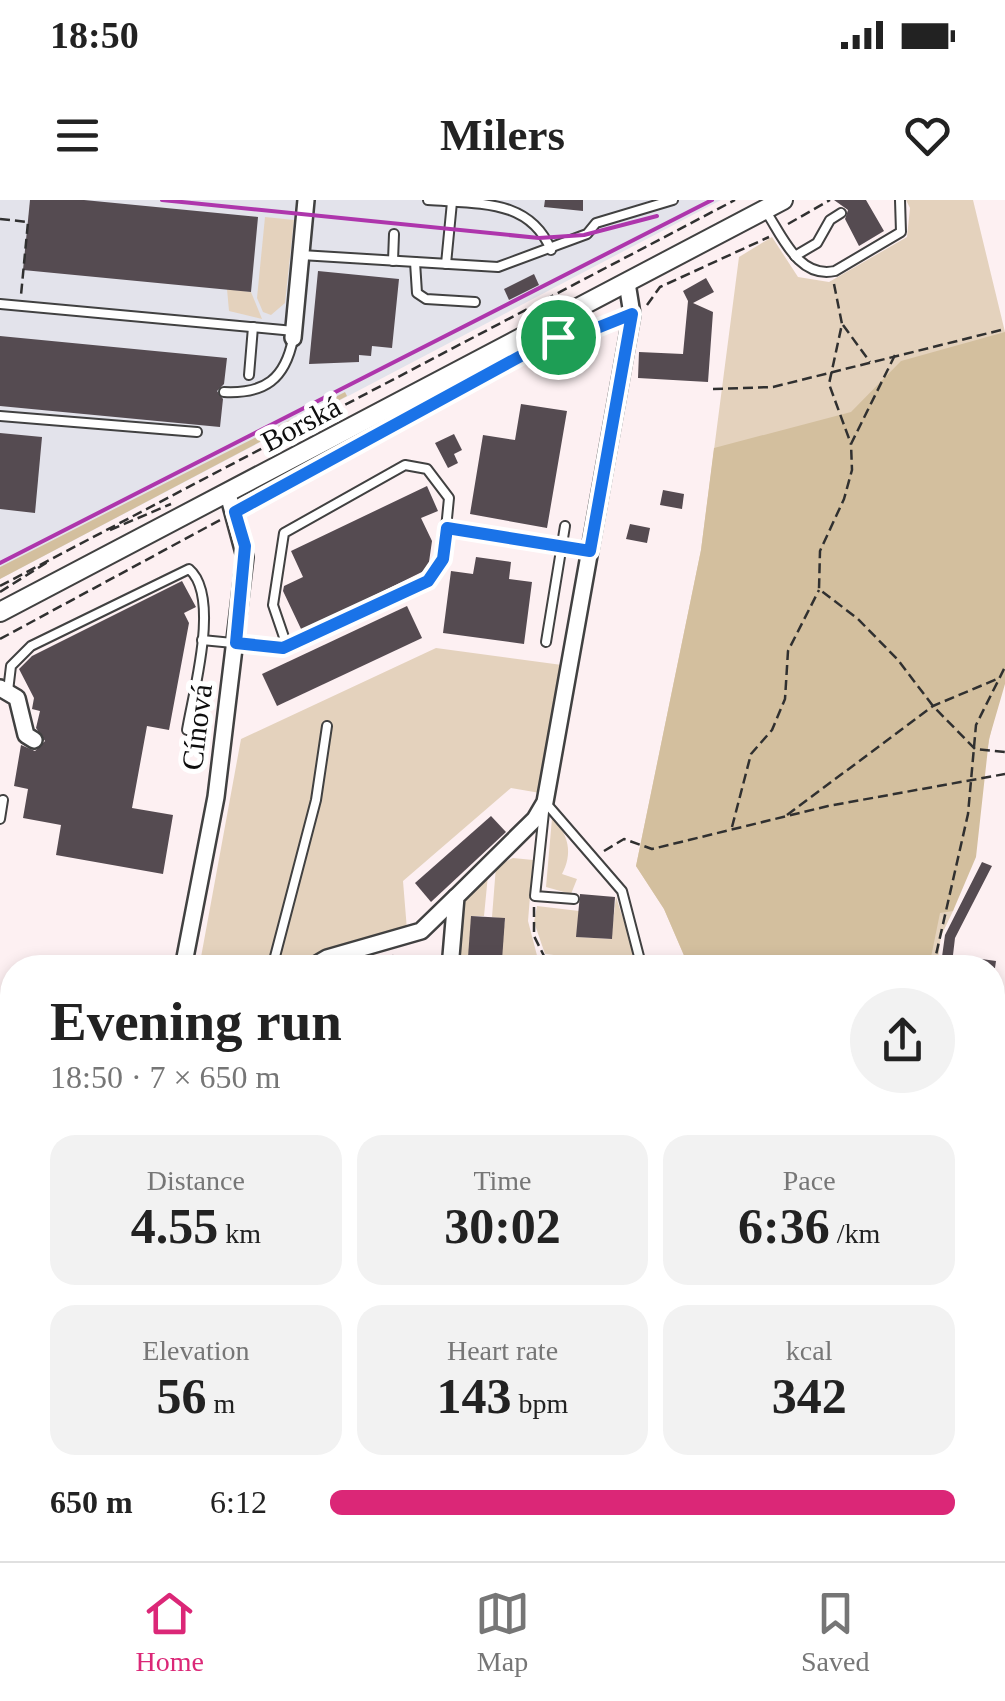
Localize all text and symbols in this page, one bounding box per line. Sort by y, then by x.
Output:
text: 18:50 [50,14,139,56]
icon: menu [50,108,105,163]
icon: heart [900,108,955,163]
text: Milers [440,110,565,160]
pin [516,295,601,380]
icon: arrive [531,310,586,365]
street label: Borská [255,389,346,458]
street label: Cínová [175,682,218,772]
button: share [850,988,955,1093]
text: Evening run [50,991,342,1052]
text: 18:50 · 7 × 650 m [50,1059,280,1095]
text: Distance [147,1165,245,1196]
text: Time [473,1165,532,1196]
text: Pace [783,1165,836,1196]
text: 4.55 [131,1198,218,1254]
text: 30:02 [444,1198,561,1254]
text: 6:36 [738,1198,830,1254]
text: km [218,1218,261,1249]
text: /km [830,1218,880,1249]
text: Elevation [142,1335,249,1366]
text: Heart rate [447,1335,558,1366]
text: kcal [786,1335,832,1366]
text: 56 [156,1368,206,1424]
text: 143 [437,1368,512,1424]
text: 342 [772,1368,847,1424]
text: m [206,1388,235,1419]
text: bpm [512,1388,568,1419]
text: 650 m [50,1484,133,1520]
text: 6:12 [210,1484,267,1520]
tab: Home [136,1586,204,1678]
tab: Map [475,1586,530,1678]
tab: Saved [801,1586,869,1678]

